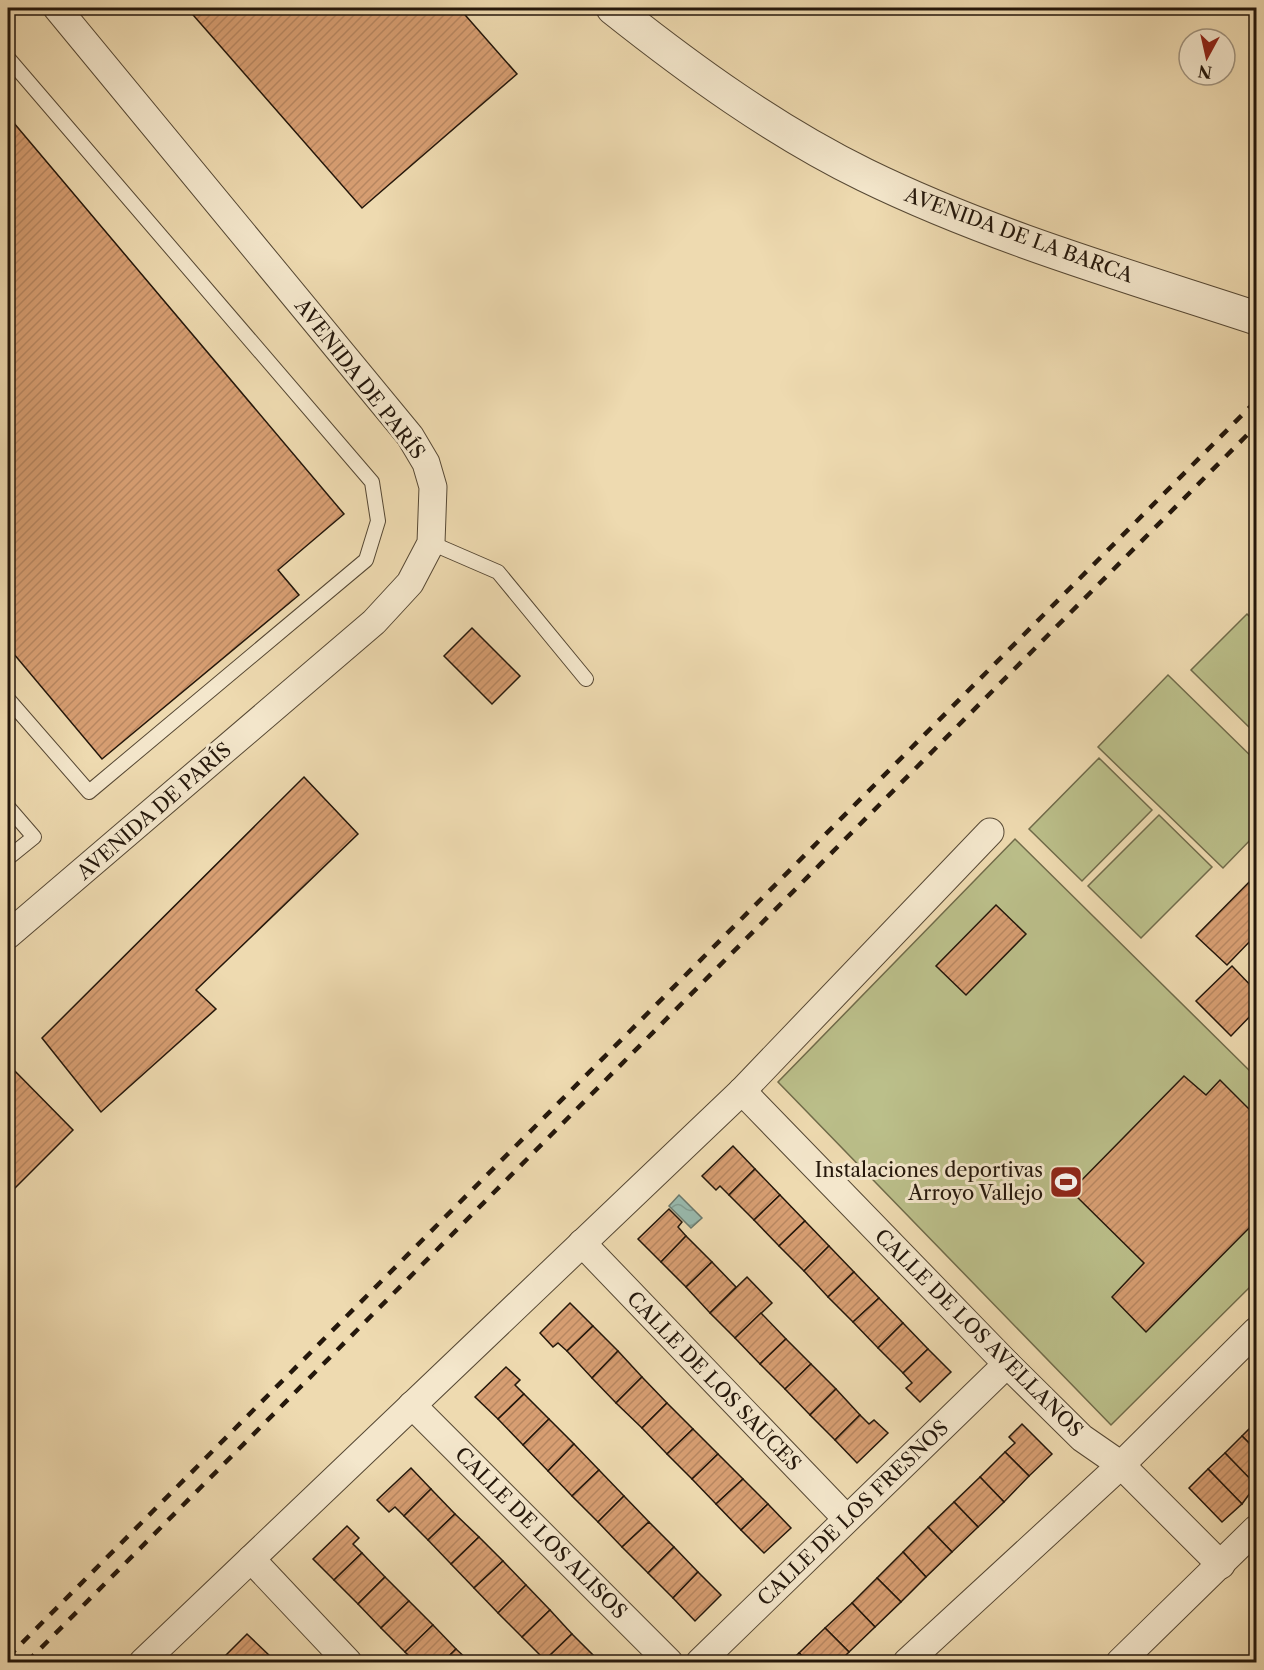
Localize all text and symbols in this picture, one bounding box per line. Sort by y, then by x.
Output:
north arrow [1177,27,1237,87]
text: N [1197,61,1213,83]
street label: AVENIDA DE LA BARCA [901,182,1137,288]
street label: AVENIDA DE PARÍS [289,293,431,464]
street label: AVENIDA DE PARÍS [71,737,236,885]
place label: Instalaciones deportivas Arroyo Vallejo [815,1158,1043,1205]
sports icon: Instalaciones deportivas Arroyo Vallejo [1048,1164,1084,1200]
street label: CALLE DE LOS AVELLANOS [870,1224,1088,1442]
street label: CALLE DE LOS SAUCES [622,1286,806,1476]
street label: CALLE DE LOS FRESNOS [753,1415,953,1611]
street label: CALLE DE LOS ALISOS [450,1442,632,1624]

